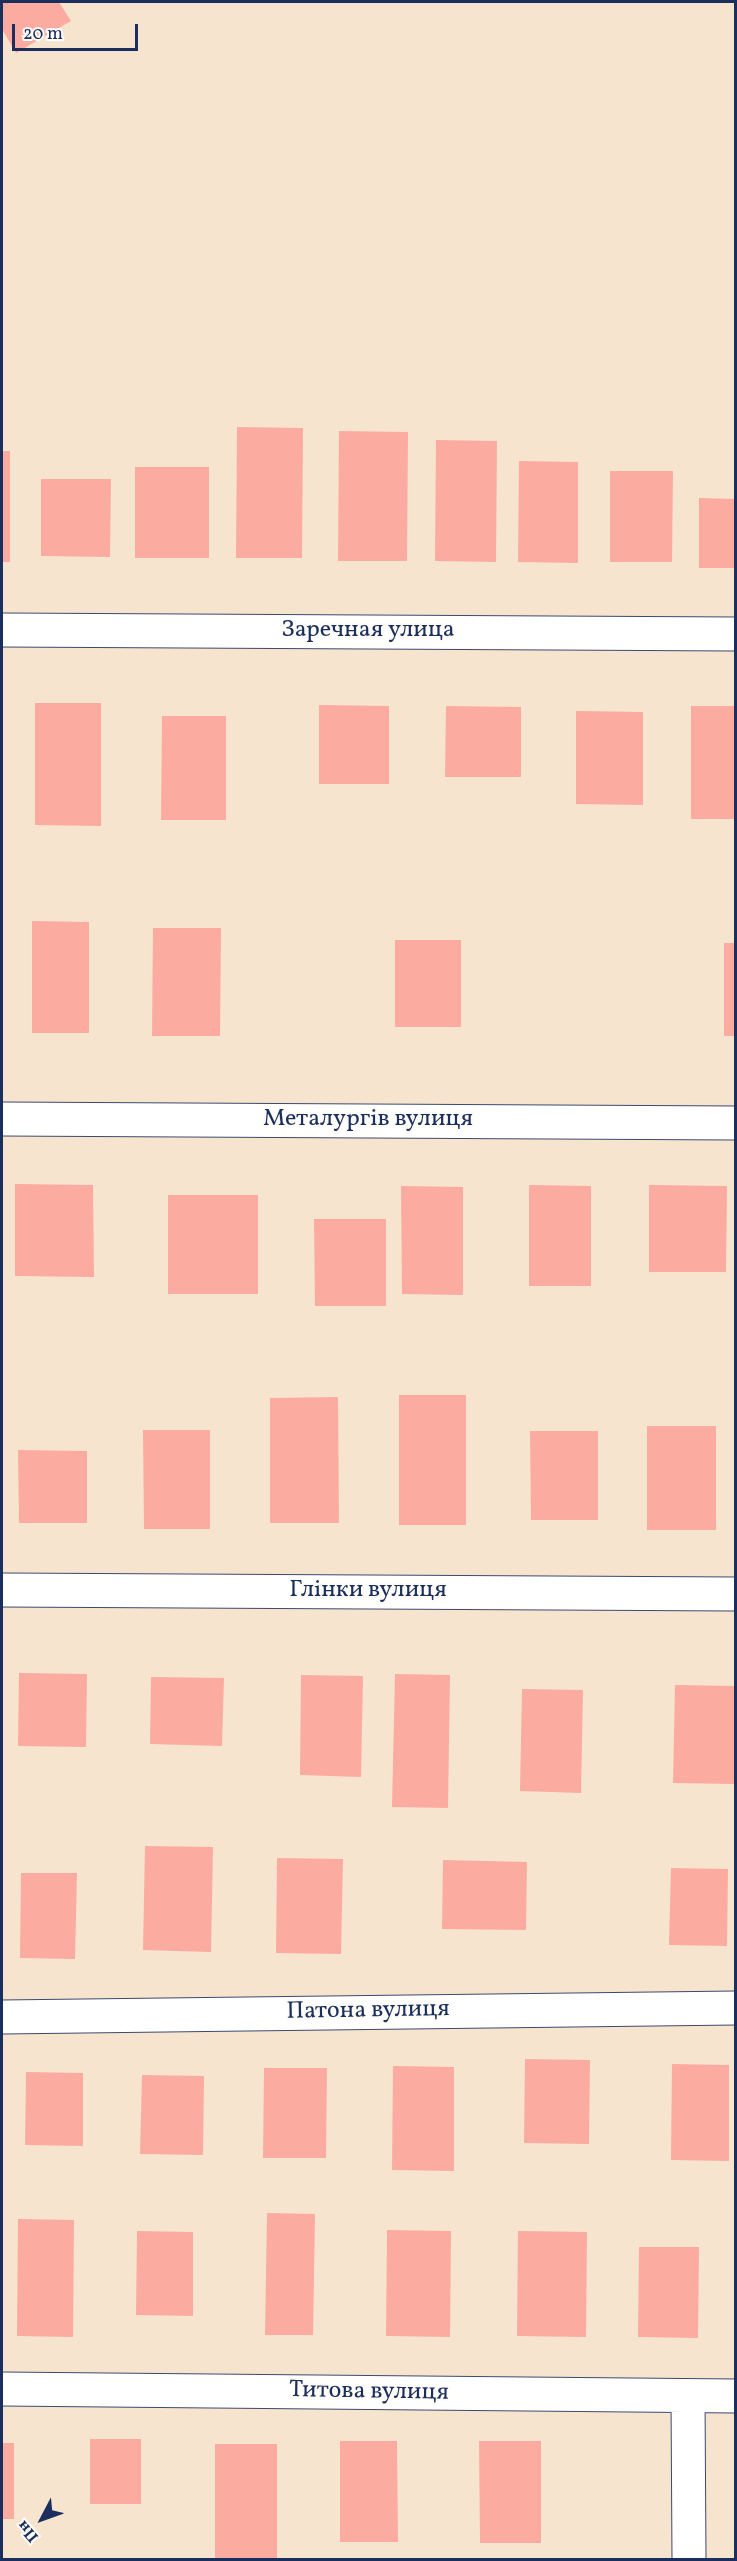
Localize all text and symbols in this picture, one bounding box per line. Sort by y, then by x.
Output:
scale bar [15,12,141,50]
text: 20 m [23,22,63,47]
street label: Заречная улица [281,618,455,646]
street label: Металургів вулиця [263,1107,473,1135]
street label: Глінки вулиця [289,1578,447,1606]
street label: Патона вулиця [286,1996,450,2028]
street label: Титова вулиця [289,2377,449,2409]
north arrow [12,2489,72,2549]
text: Пн [13,2515,44,2547]

